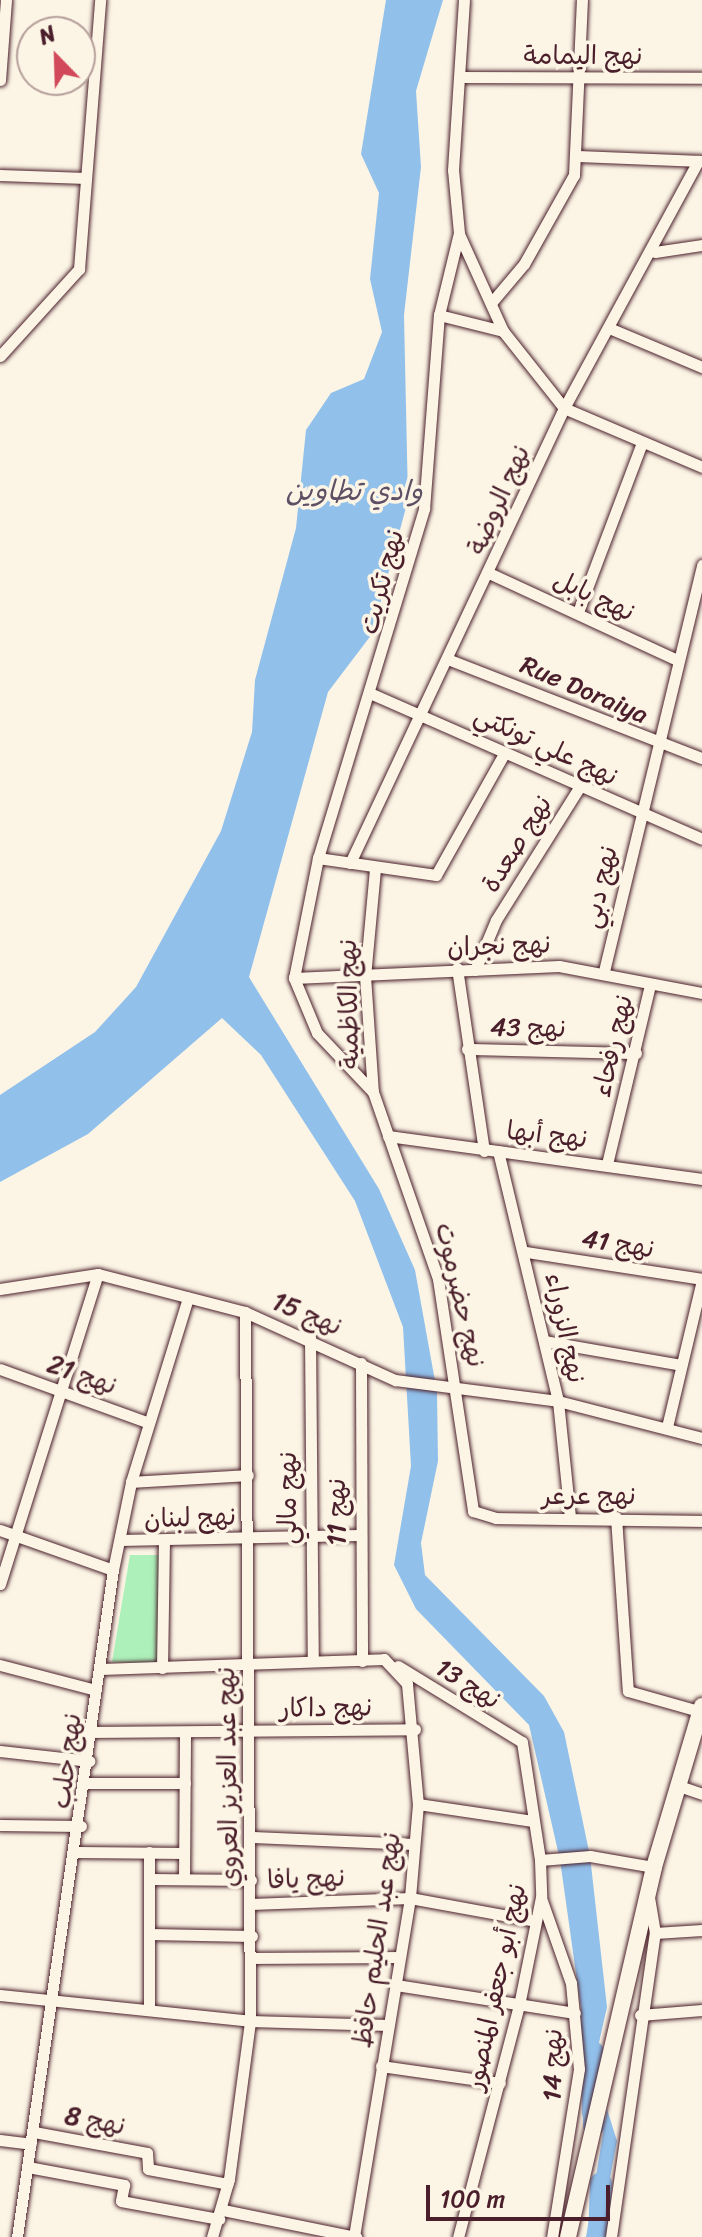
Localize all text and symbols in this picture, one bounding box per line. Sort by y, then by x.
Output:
text: N [33,14,62,56]
north arrow [16,16,96,96]
street label: نهج اليمامة [523,40,643,72]
street label: نهج الروضة [461,440,537,560]
water label: وادي تطاوين [285,474,423,508]
street label: نهج تكريت [353,526,411,638]
street label: نهج بابل [548,564,640,628]
street label: Rue Doraiya [515,649,653,731]
street label: نهج علي تونكتي [469,699,623,793]
street label: نهج صعدة [475,790,559,898]
street label: نهج دبي [575,843,625,931]
street label: نهج نجران [447,929,551,963]
street label: نهج الكاظمية [332,939,366,1069]
street label: نهج رفحاء [586,992,640,1100]
street label: نهج 43 [490,1012,566,1044]
street label: نهج أبها [505,1115,589,1155]
street label: نهج حضرموت [428,1220,492,1370]
street label: نهج 41 [580,1223,656,1265]
street label: نهج الزوراء [538,1270,592,1386]
street label: نهج 15 [268,1285,346,1343]
street label: نهج 21 [43,1348,121,1402]
street label: نهج مالي [272,1451,304,1545]
street label: نهج 11 [321,1478,353,1546]
street label: نهج عرعر [542,1480,636,1512]
street label: نهج لبنان [143,1501,237,1535]
street label: نهج 13 [430,1652,506,1716]
street label: نهج عبد العزيز العروي [210,1666,246,1888]
street label: نهج داكار [279,1692,373,1724]
street label: نهج حلب [46,1711,88,1811]
street label: نهج عبد الحليم حافظ [346,1830,408,2050]
street label: نهج يافا [267,1862,345,1896]
street label: نهج أبو جعفر المنصور [459,1881,533,2093]
street label: نهج 14 [537,2028,569,2102]
street label: نهج 8 [62,2100,128,2142]
scale bar [430,2169,614,2219]
text: 100 m [440,2178,505,2220]

